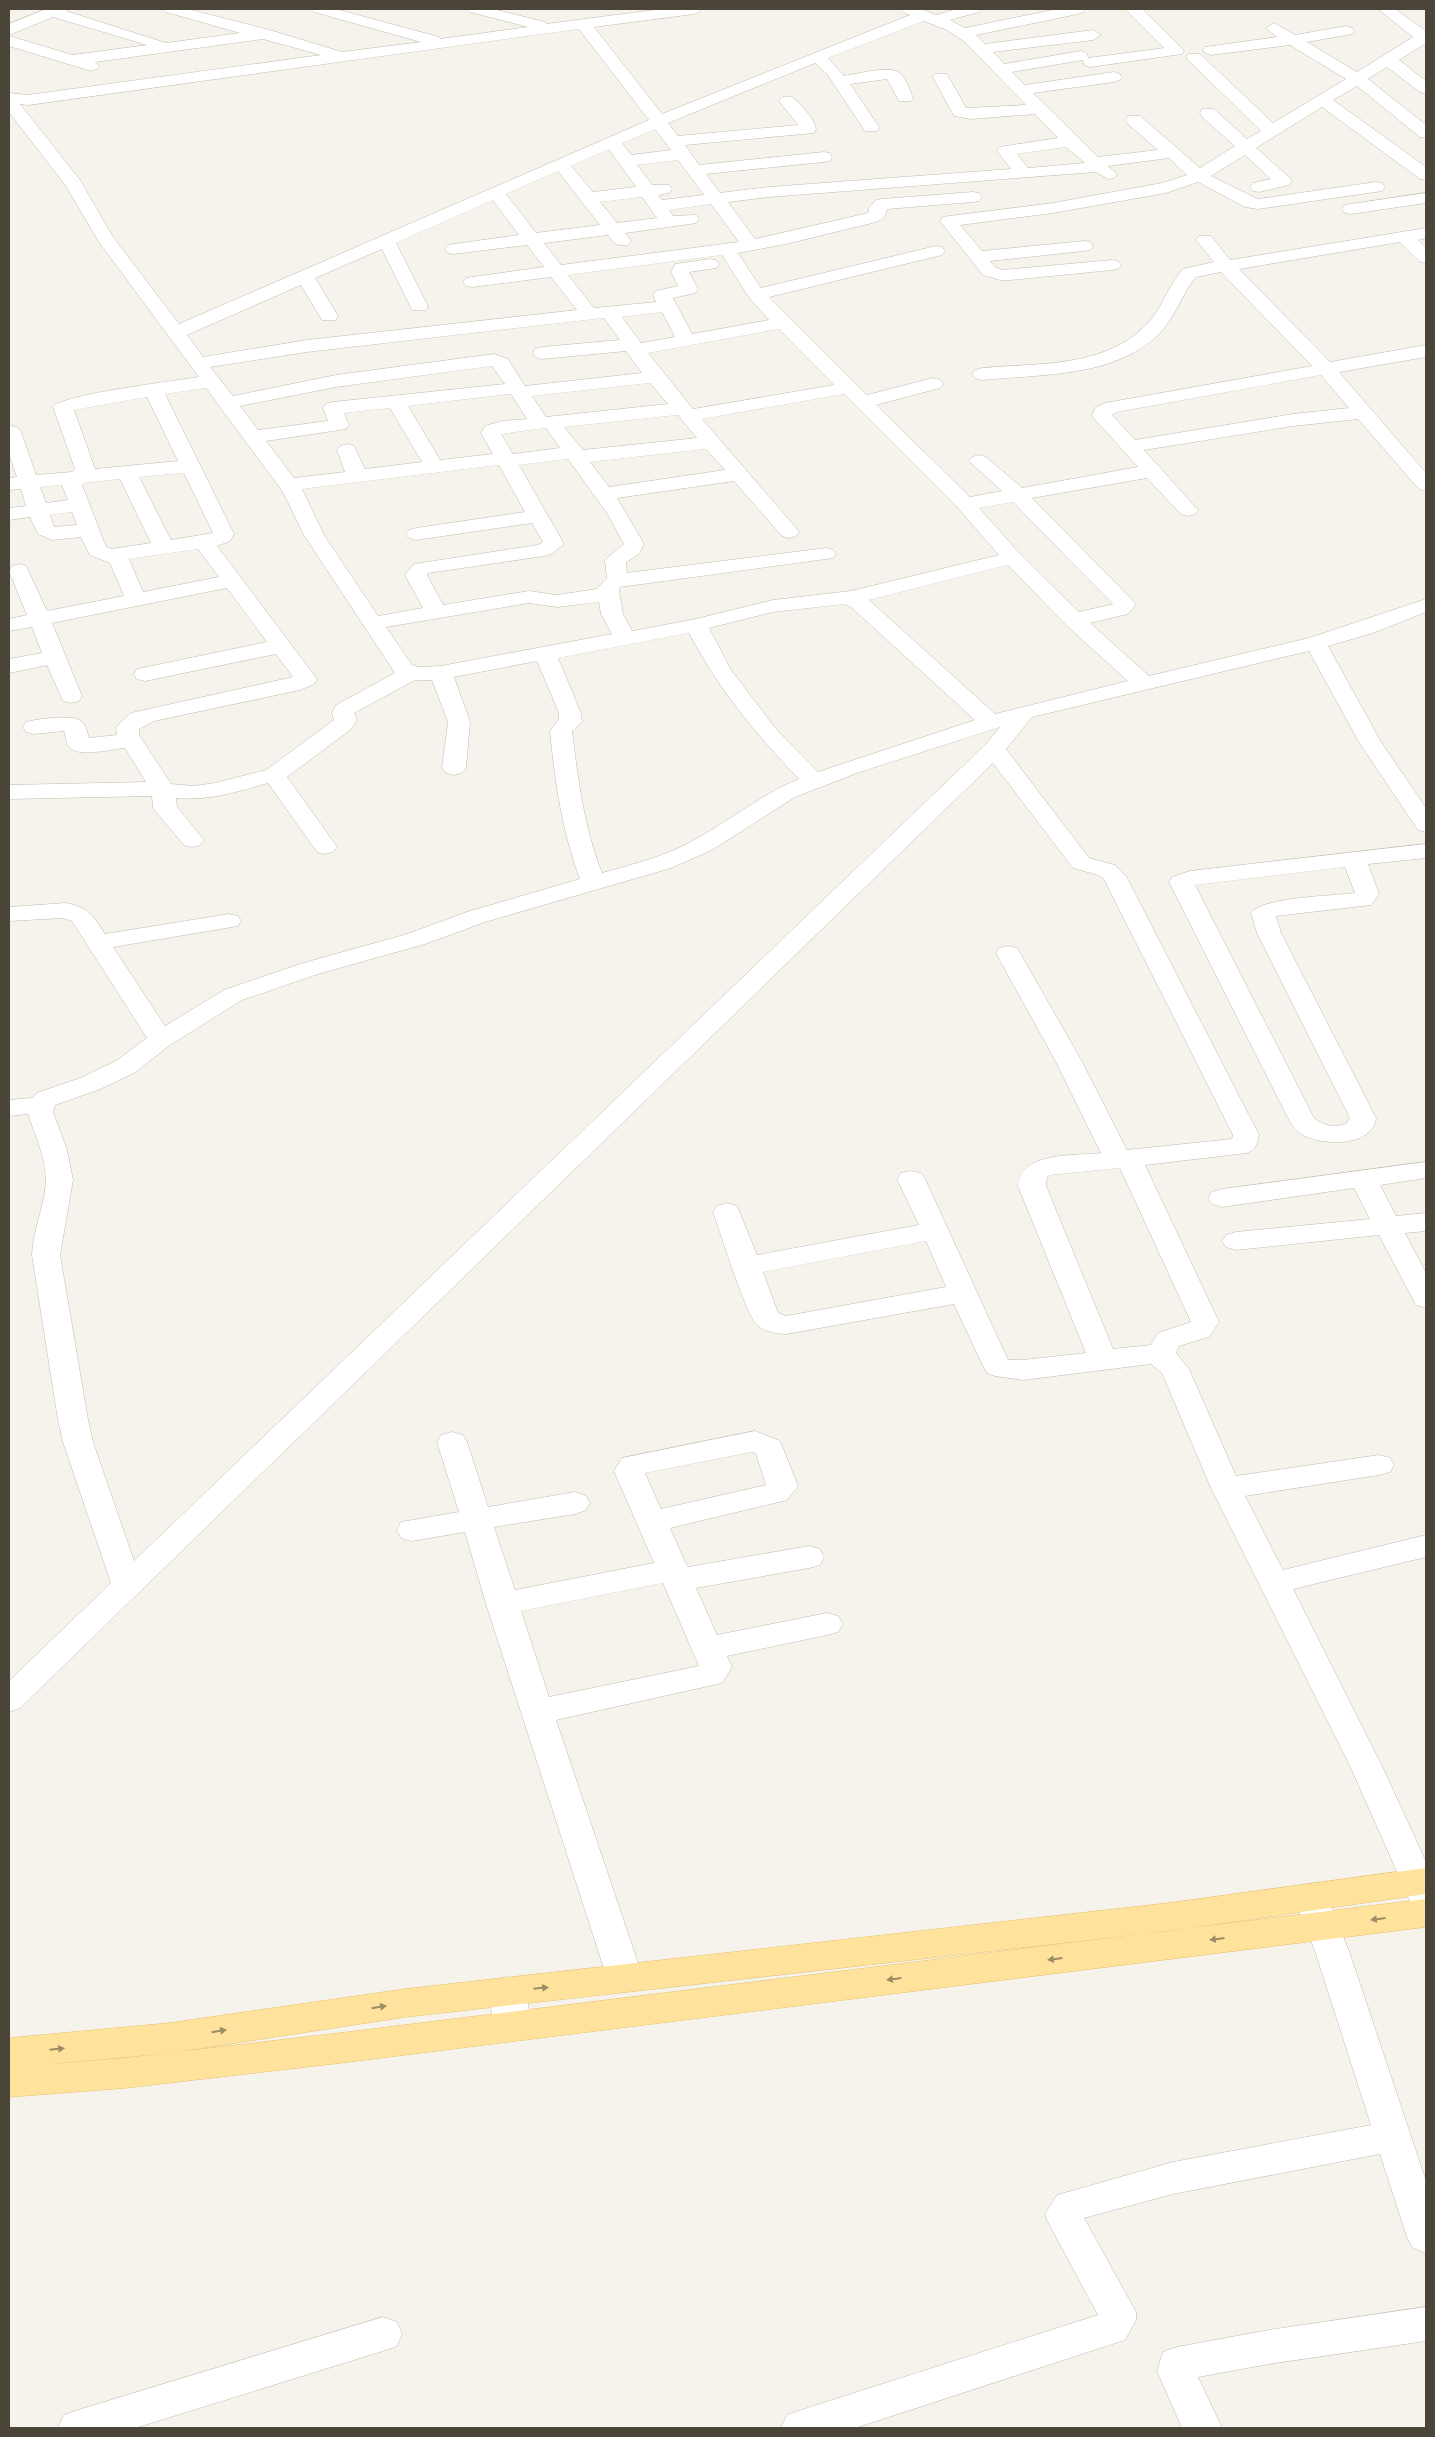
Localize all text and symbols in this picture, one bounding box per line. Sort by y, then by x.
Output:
one-way arrow [1370,1915,1386,1923]
one-way arrow [1208,1935,1224,1943]
one-way arrow [1047,1955,1063,1963]
one-way arrow [886,1975,902,1983]
one-way arrow [533,1984,549,1992]
one-way arrow [372,2002,388,2010]
one-way arrow [211,2027,227,2035]
one-way arrow [50,2045,66,2053]

